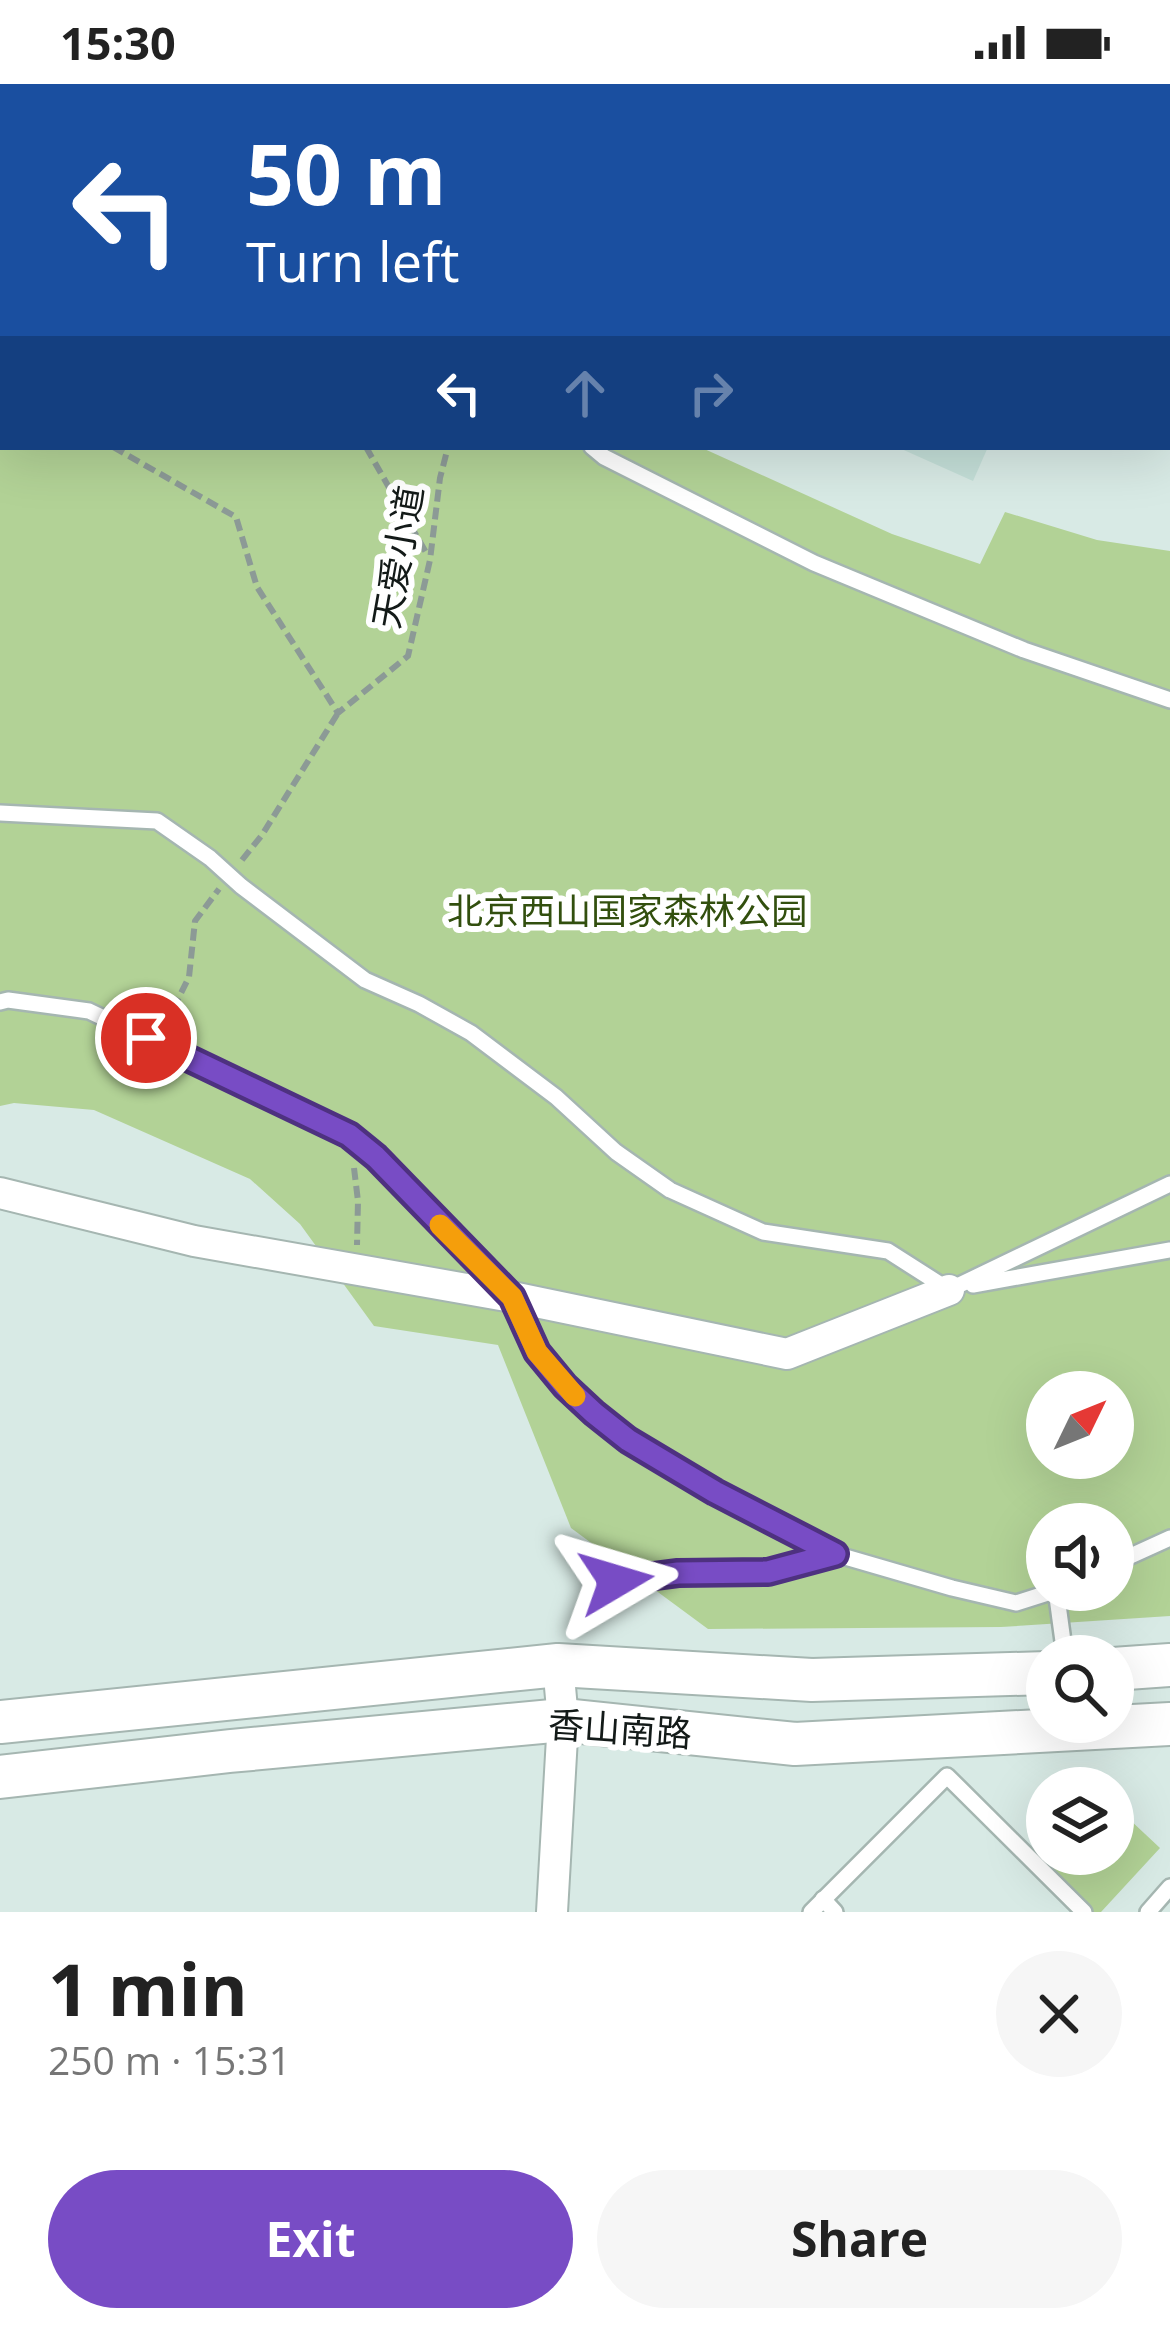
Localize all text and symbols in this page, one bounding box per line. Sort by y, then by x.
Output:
text: 15:30 [60,12,176,73]
text: 50 m [246,115,446,230]
icon: left [48,132,204,288]
text: Turn left [246,224,459,298]
icon: left [426,360,492,426]
icon: ahead [552,360,618,426]
icon: right [678,360,744,426]
street label: 天爱小道 [361,482,434,632]
park label: 北京西山国家森林公园 [447,886,807,935]
pin [95,987,197,1089]
icon: arrive [113,1005,179,1071]
north arrow [1026,1371,1134,1479]
map controls [1026,1371,1134,1875]
button: sound [1026,1503,1134,1611]
position arrow [553,1518,679,1644]
button: search [1026,1635,1134,1743]
street label: 香山南路 [546,1699,694,1758]
button: layers [1026,1767,1134,1875]
text: 1 min [48,1939,248,2037]
button: close [996,1951,1122,2077]
text: 250 m · 15:31 [48,2033,291,2086]
button: Exit [48,2170,573,2308]
button: Share [597,2170,1122,2308]

